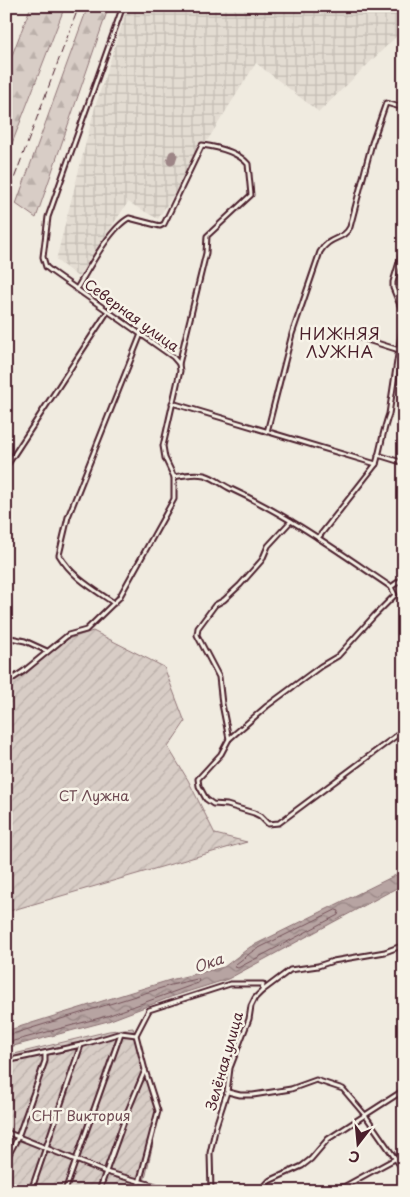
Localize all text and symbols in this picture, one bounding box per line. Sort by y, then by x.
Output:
street label: Северная улица [80,273,184,357]
district label: НИЖНЯЯ ЛУЖНА [299,321,381,363]
park label: СТ Лужна [59,785,129,806]
water label: Ока [190,946,227,978]
street label: Зелёная улица [200,1009,248,1113]
park label: СНТ Виктория [31,1105,131,1126]
north arrow [332,1120,382,1170]
text: С [346,1145,362,1169]

